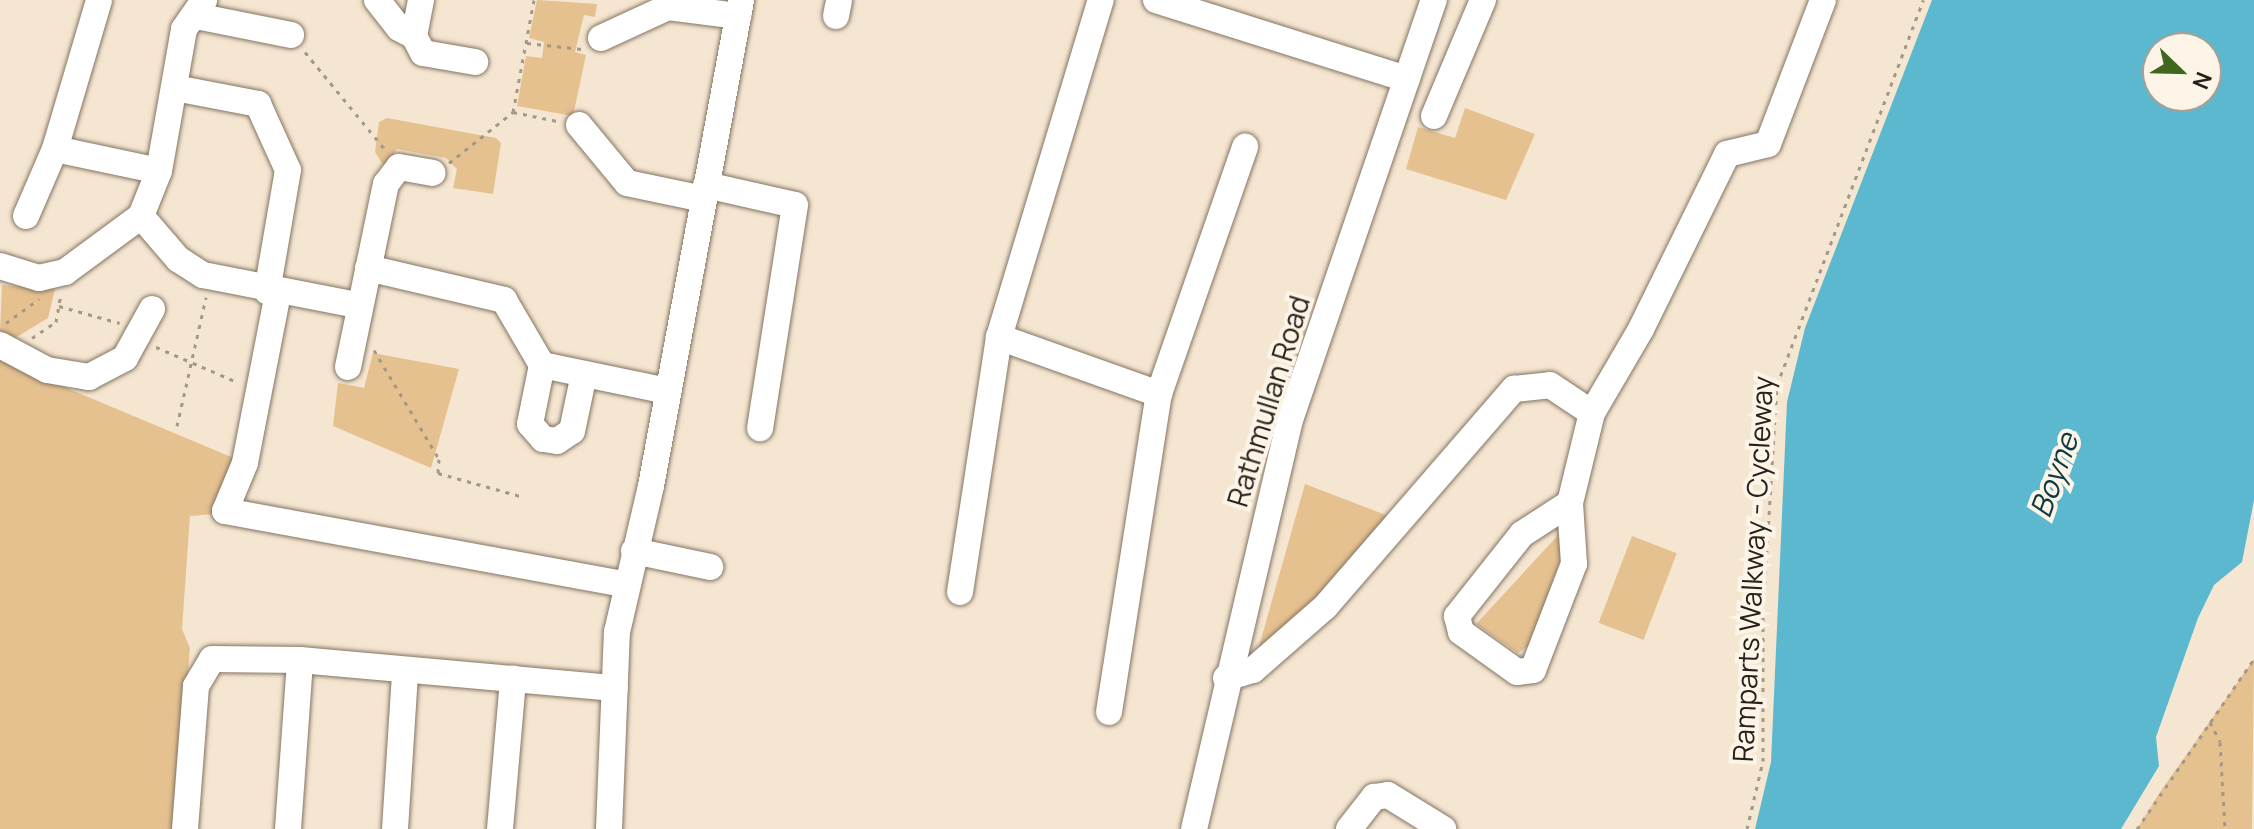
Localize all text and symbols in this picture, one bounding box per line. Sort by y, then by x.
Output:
north arrow [2142,32,2222,112]
text: N [2185,67,2219,94]
street label: Rathmullan Road [1220,292,1316,510]
street label: Ramparts Walkway - Cycleway [1725,375,1779,763]
water label: Boyne [2022,428,2086,522]

